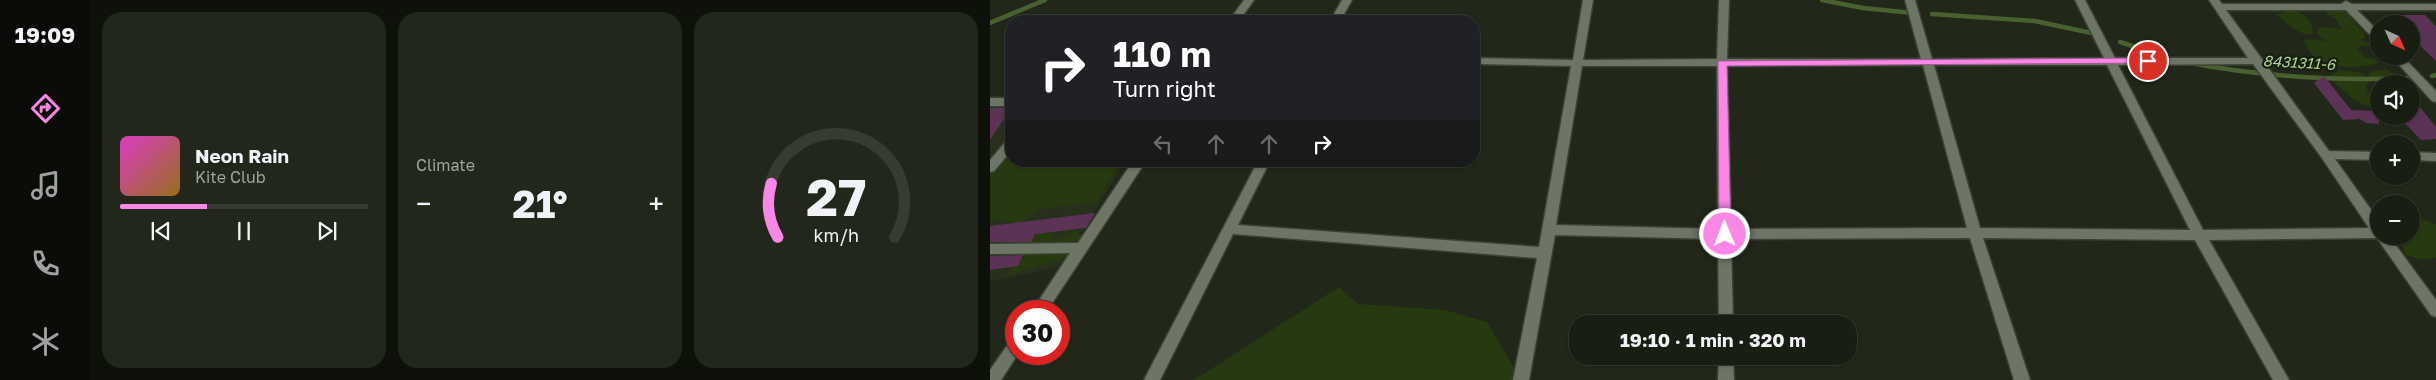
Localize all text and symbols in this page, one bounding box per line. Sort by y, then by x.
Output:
north arrow [2370,15,2420,65]
map controls [2370,15,2420,245]
text: 19:09 [15,21,75,48]
text: 110 m [1113,33,1211,75]
icon: right [1030,35,1095,100]
pin [2127,40,2169,82]
icon: arrive [2134,47,2162,75]
water label: 8431311-6 [2262,51,2338,73]
text: Turn right [1113,75,1216,102]
button: sound [2370,75,2420,125]
icon: directions [28,91,63,126]
icon: left [1149,130,1177,158]
icon: ahead [1202,130,1230,158]
icon: ahead [1255,130,1283,158]
icon: right [1308,130,1336,158]
button: + [2370,135,2420,185]
text: Neon Rain [195,144,289,167]
text: Climate [416,155,475,175]
text: 27 [806,165,866,227]
text: Kite Club [195,167,266,187]
icon: music [28,168,63,203]
text: 21° [513,181,568,226]
text: − [416,187,431,220]
text: + [649,187,664,220]
button: − [2370,195,2420,245]
position arrow [1698,207,1750,259]
icon: previous [147,217,175,245]
icon: pause [230,217,258,245]
icon: next [313,217,341,245]
text: km/h [813,224,859,246]
icon: phone [28,246,63,281]
speed limit sign: 30 [1005,300,1070,365]
icon: climate [28,324,63,359]
text: 19:10 · 1 min · 320 m [1620,328,1806,351]

